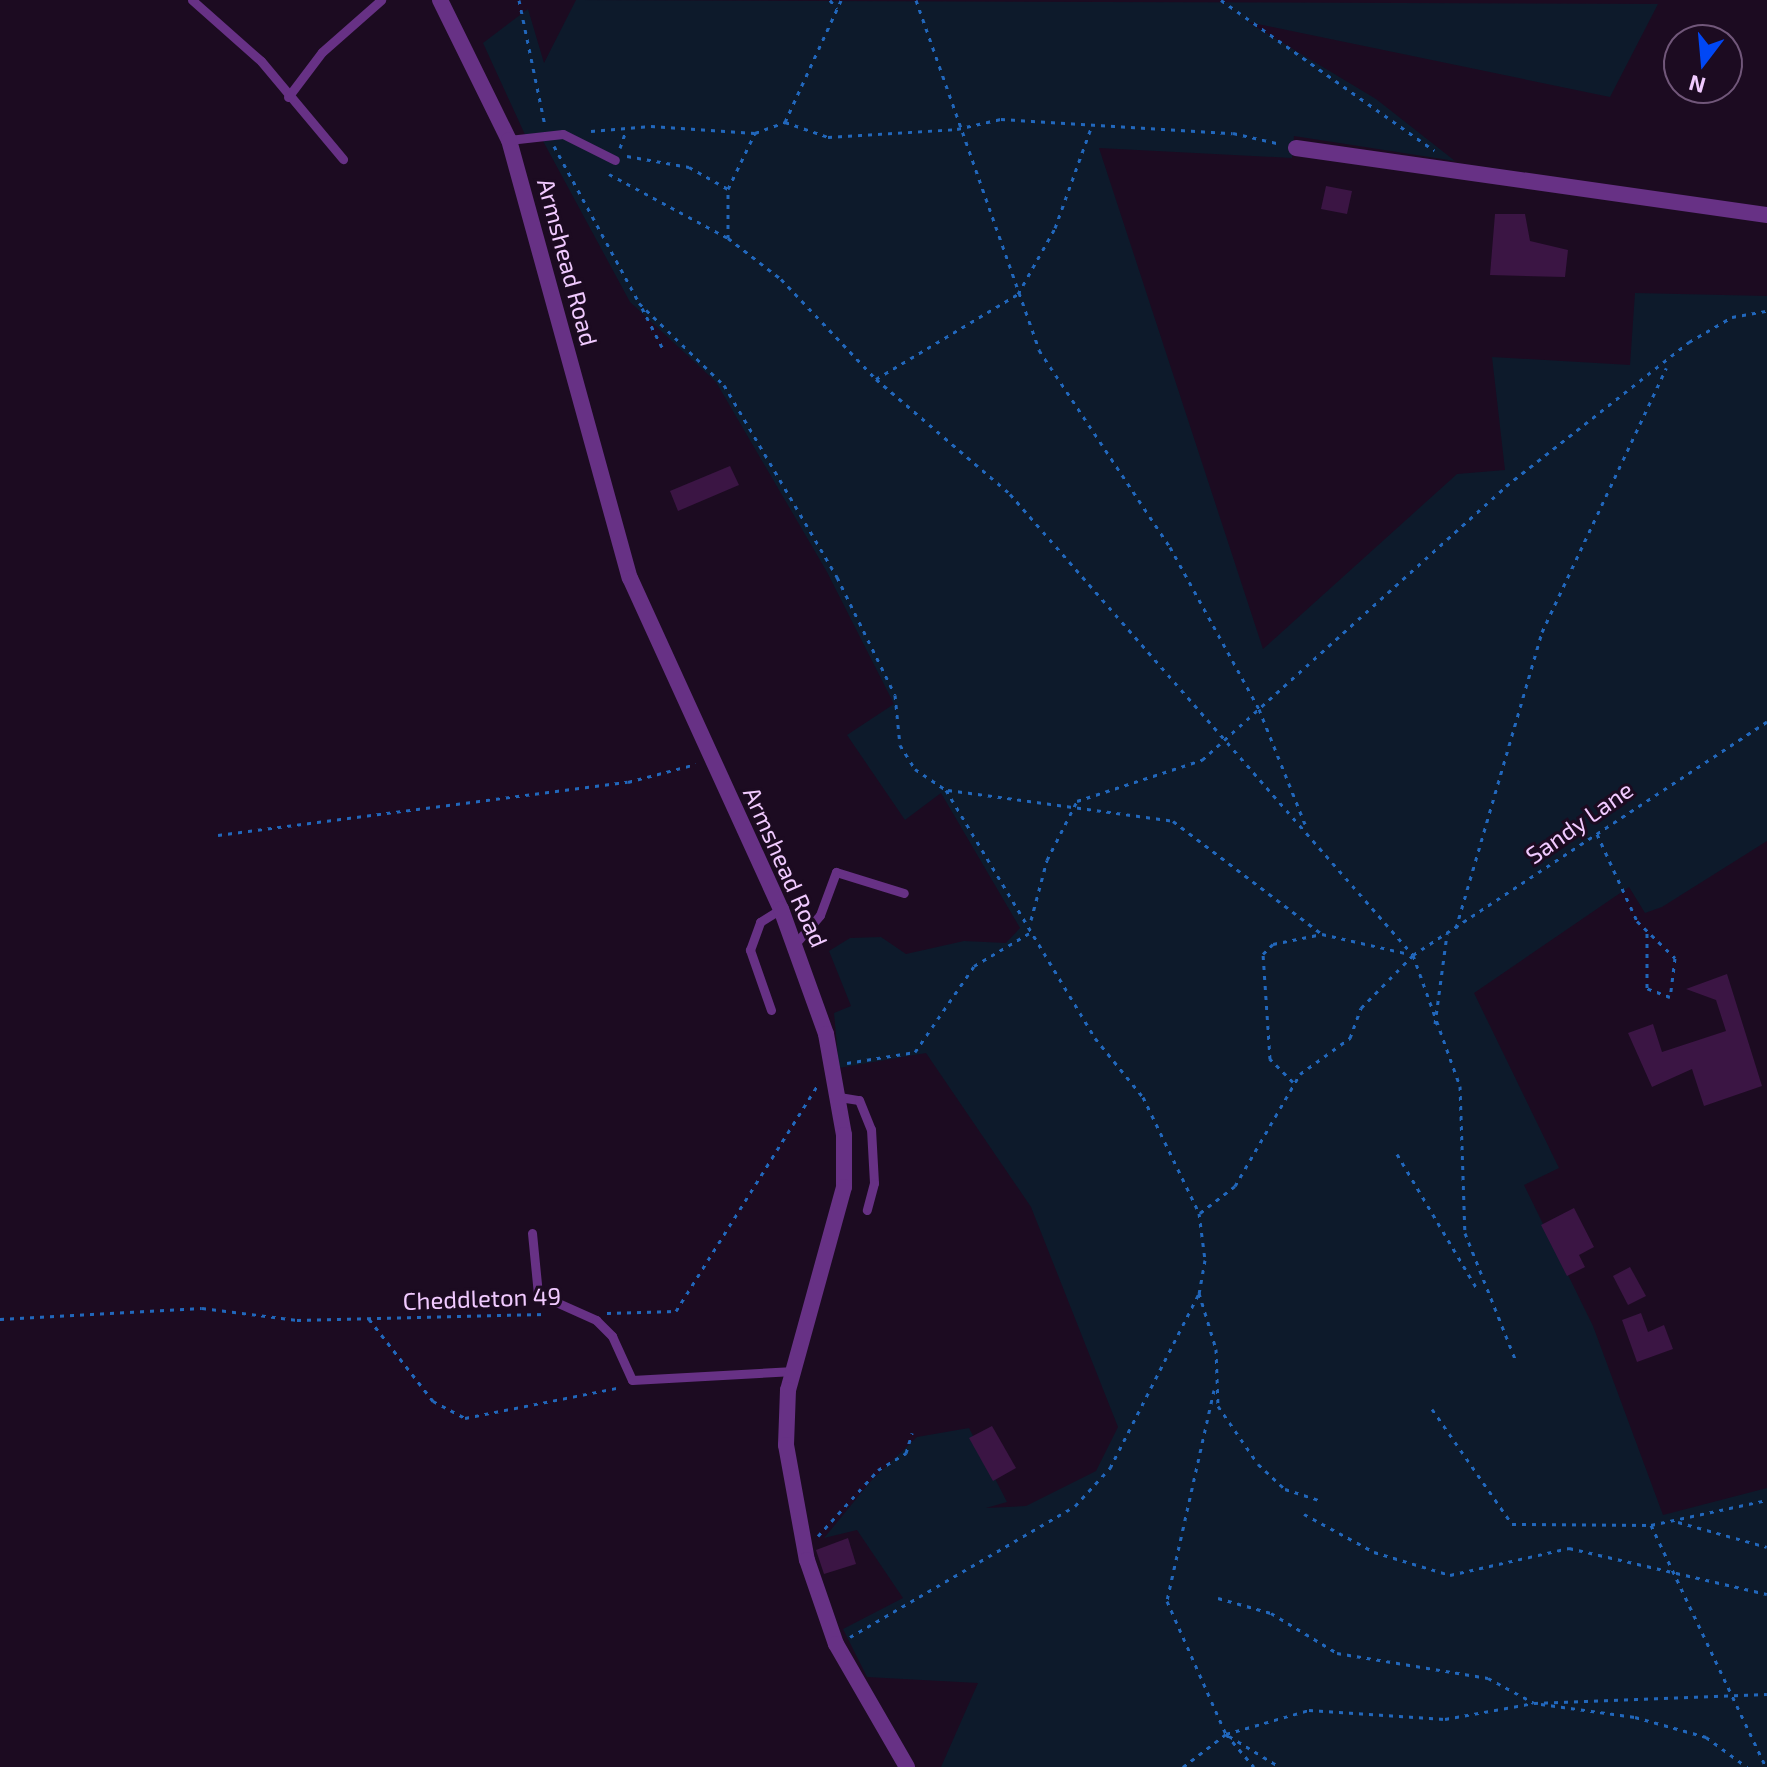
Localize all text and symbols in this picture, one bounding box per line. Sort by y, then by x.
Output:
north arrow [1663,24,1743,104]
text: N [1686,70,1708,100]
street label: Armshead Road [532,175,604,349]
street label: Sandy Lane [1520,774,1638,870]
street label: Armshead Road [738,783,834,951]
street label: Cheddleton 49 [402,1281,562,1315]

